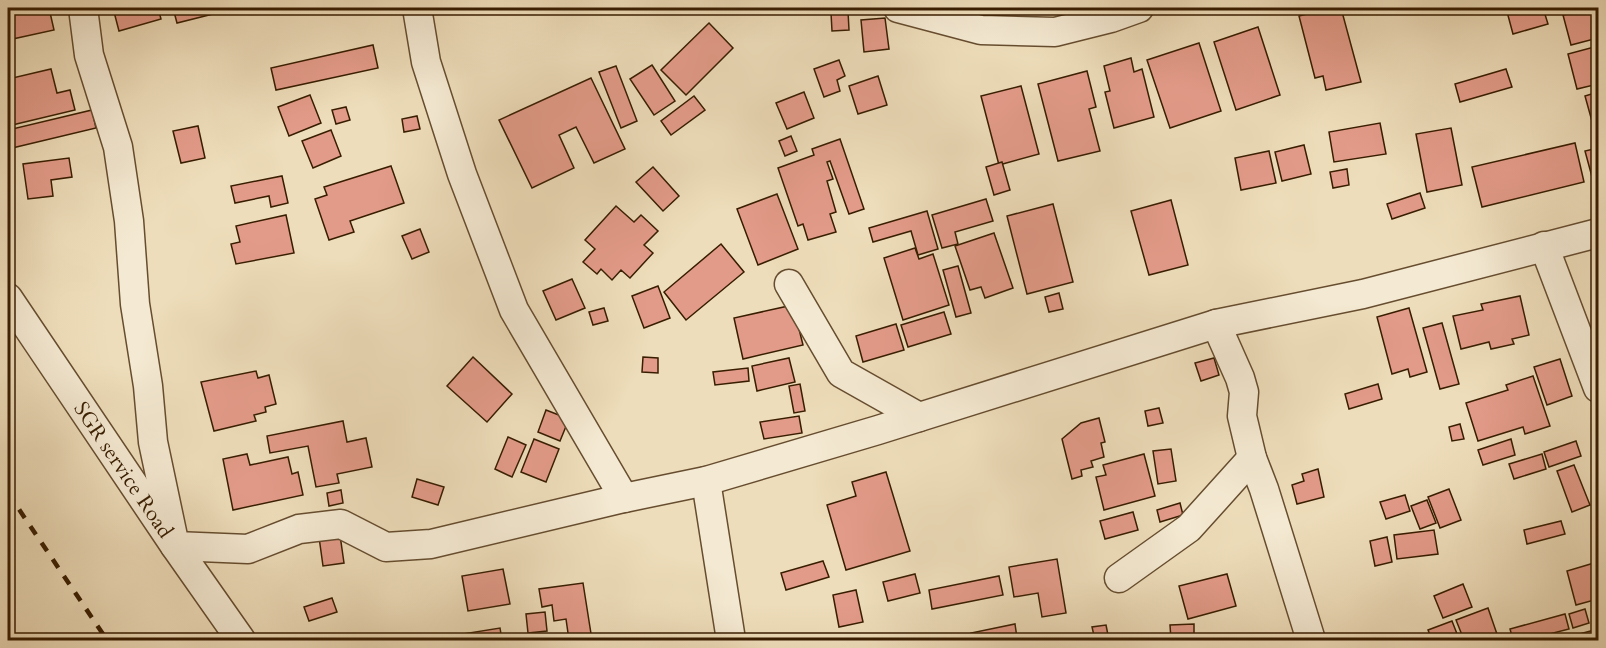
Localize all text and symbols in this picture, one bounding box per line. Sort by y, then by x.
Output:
street label: SGR service Road [67,396,179,544]

